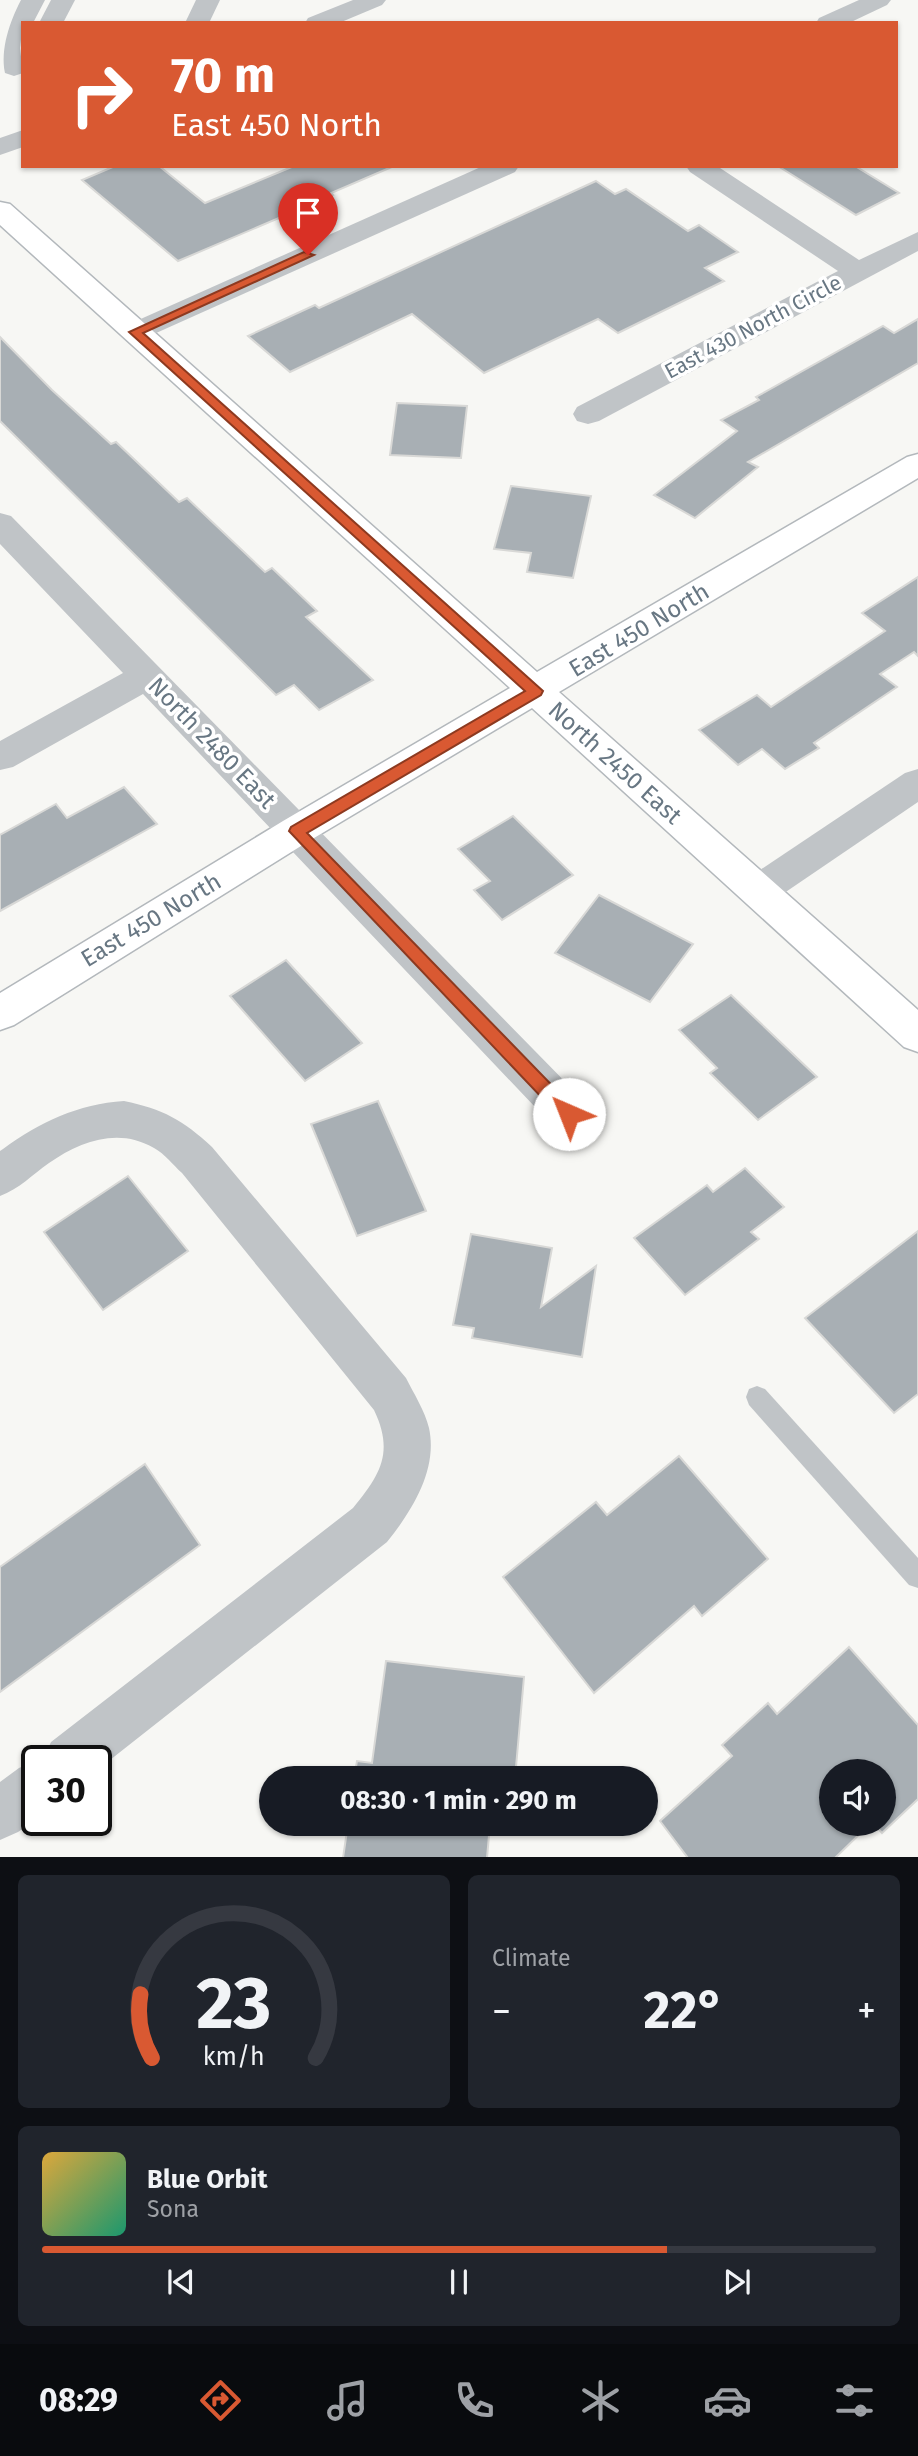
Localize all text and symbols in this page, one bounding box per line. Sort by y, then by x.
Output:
text: 70 m [171,46,275,105]
icon: right [56,49,147,140]
text: East 450 North [171,106,382,144]
pin [278,183,338,255]
icon: arrive [289,194,327,232]
street label: East 430 North Circle [660,269,846,385]
street label: East 450 North [564,577,714,683]
street label: North 2480 East [143,672,282,814]
street label: North 2450 East [543,696,688,830]
street label: East 450 North [76,867,226,973]
position arrow [532,1077,606,1151]
speed limit sign: 30 [21,1745,112,1836]
map controls [819,1759,896,1836]
button: sound [819,1759,896,1836]
text: 08:30 · 1 min · 290 m [340,1785,577,1816]
text: Climate [492,1944,571,1972]
text: 23 [196,1960,272,2047]
text: 22° [644,1979,724,2042]
text: − [492,1988,511,2034]
text: + [857,1988,876,2034]
text: km/h [203,2041,265,2071]
text: Blue Orbit [147,2164,267,2195]
text: Sona [147,2195,199,2223]
icon: previous [162,2263,200,2301]
icon: pause [440,2263,478,2301]
icon: next [718,2263,756,2301]
icon: directions [196,2376,245,2425]
icon: music [323,2376,372,2425]
icon: phone [450,2376,499,2425]
icon: climate [576,2376,625,2425]
icon: car [703,2376,752,2425]
icon: filters [830,2376,879,2425]
text: 08:29 [39,2381,118,2419]

